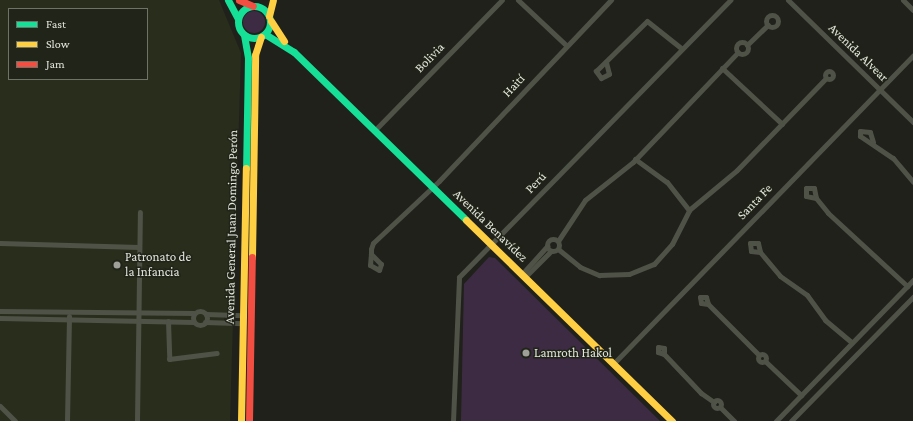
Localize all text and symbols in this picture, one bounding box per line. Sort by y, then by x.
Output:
legend [8,8,148,80]
text: Fast [46,17,66,31]
street label: Avenida Alvear [825,21,891,85]
text: Slow [46,37,70,51]
street label: Bolivia [412,40,448,76]
text: Jam [46,57,65,71]
street label: Haití [500,71,528,101]
street label: Avenida General Juan Domingo Perón [223,130,241,324]
street label: Perú [522,169,550,197]
street label: Santa Fe [734,181,776,223]
street label: Avenida Benavídez [449,186,531,266]
place label: Patronato de la Infancia [125,250,191,281]
marker: Patronato de la Infancia [112,260,122,270]
place label: Lamroth Hakol [534,345,612,361]
marker: Lamroth Hakol [521,348,531,358]

